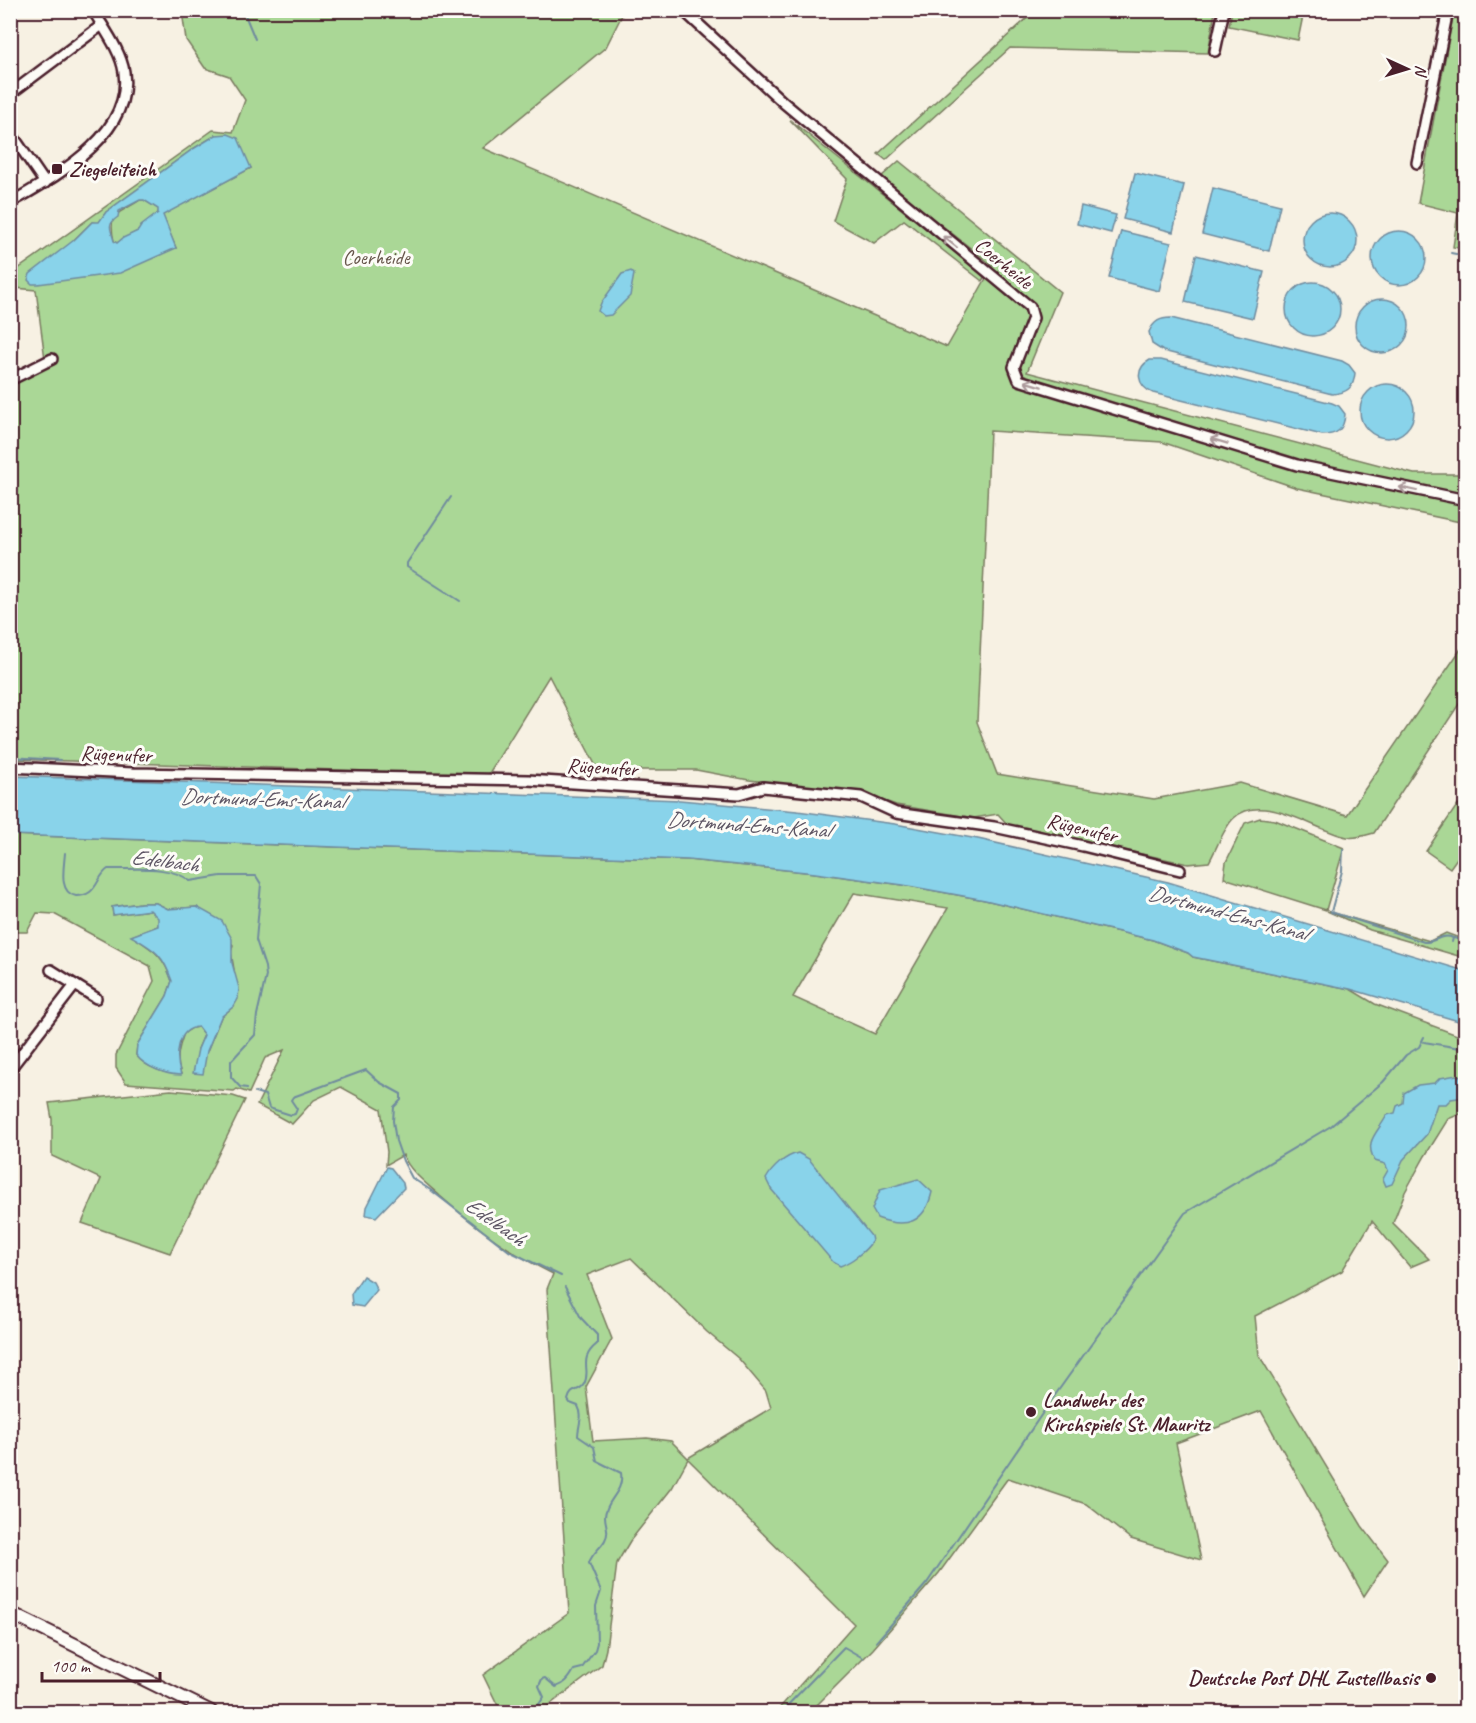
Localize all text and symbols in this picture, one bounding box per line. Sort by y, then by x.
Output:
north arrow [1377,39,1437,99]
text: N [1410,64,1431,79]
place label: Ziegeleiteich [69,156,157,182]
marker: Ziegeleiteich [50,162,64,176]
street label: Coerheide [970,232,1039,295]
one-way arrow [943,235,958,249]
park label: Coerheide [342,244,411,270]
one-way arrow [1024,378,1043,389]
one-way arrow [1210,435,1229,446]
one-way arrow [1399,482,1418,494]
street label: Rügenufer [80,740,154,768]
street label: Rügenufer [566,752,641,782]
water label: Dortmund-Ems-Kanal [180,782,351,816]
water label: Dortmund-Ems-Kanal [666,805,837,845]
street label: Rügenufer [1044,807,1122,849]
water label: Edelbach [130,843,202,879]
water label: Dortmund-Ems-Kanal [1145,878,1317,949]
water label: Edelbach [460,1191,533,1254]
place label: Landwehr des Kirchspiels St. Mauritz [1043,1387,1211,1437]
marker: Landwehr des Kirchspiels St. Mauritz [1024,1405,1038,1419]
scale bar [42,1645,160,1683]
text: 100 m [51,1655,92,1677]
place label: Deutsche Post DHL Zustellbasis [1188,1665,1422,1691]
marker: Deutsche Post DHL Zustellbasis [1424,1671,1438,1685]

